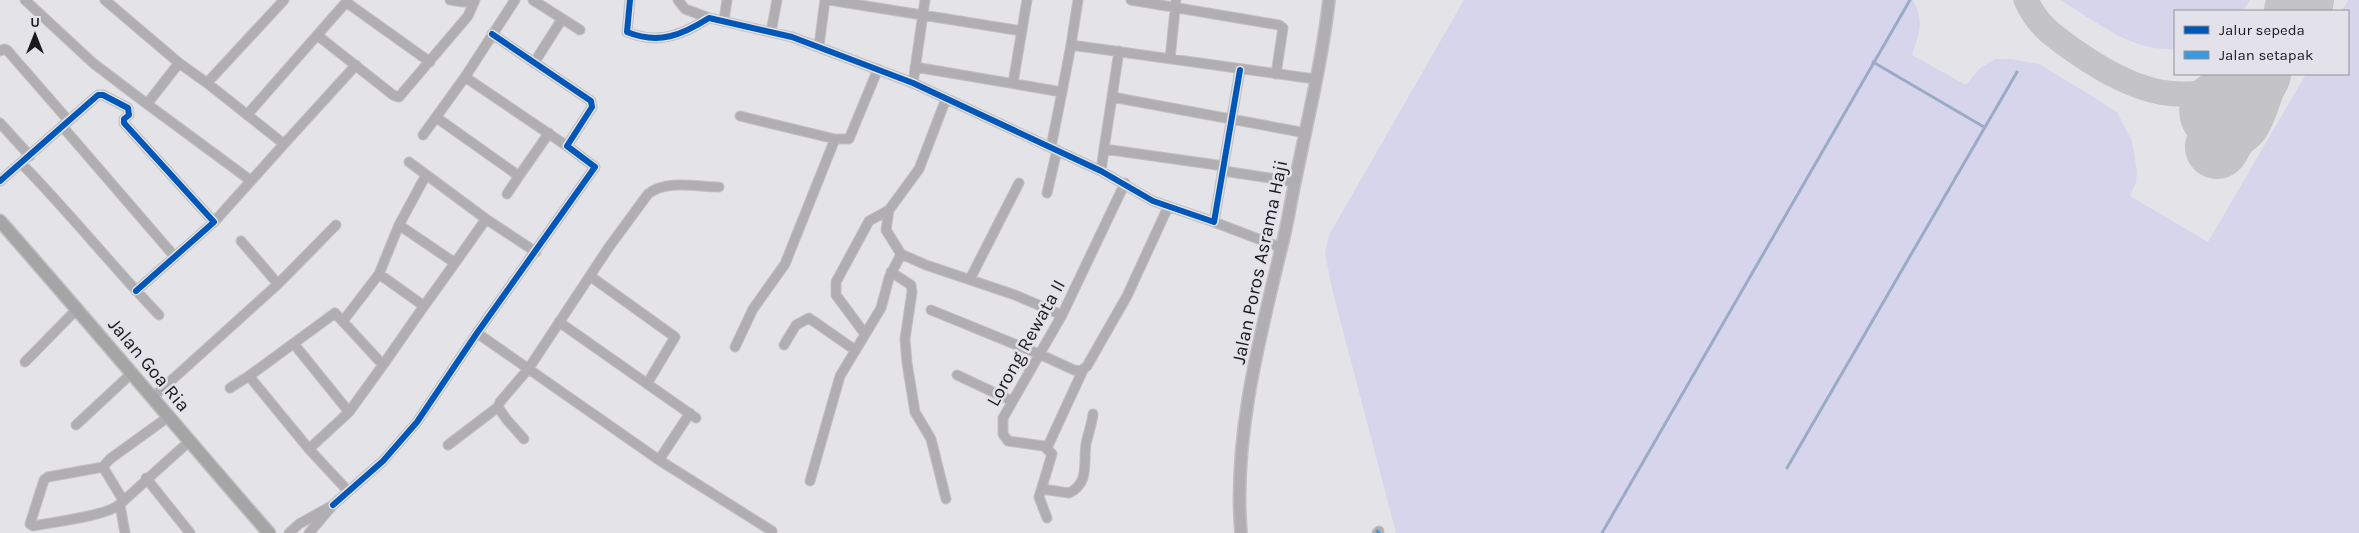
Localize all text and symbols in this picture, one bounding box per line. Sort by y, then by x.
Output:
north arrow [10,10,60,60]
legend [2174,10,2349,75]
text: U [30,14,40,31]
text: Jalur sepeda [2219,21,2305,39]
text: Jalan setapak [2219,46,2313,64]
street label: Jalan Poros Asrama Haji [1228,158,1292,366]
street label: Lorong Rewata II [982,276,1070,410]
street label: Jalan Goa Ria [104,314,194,416]

